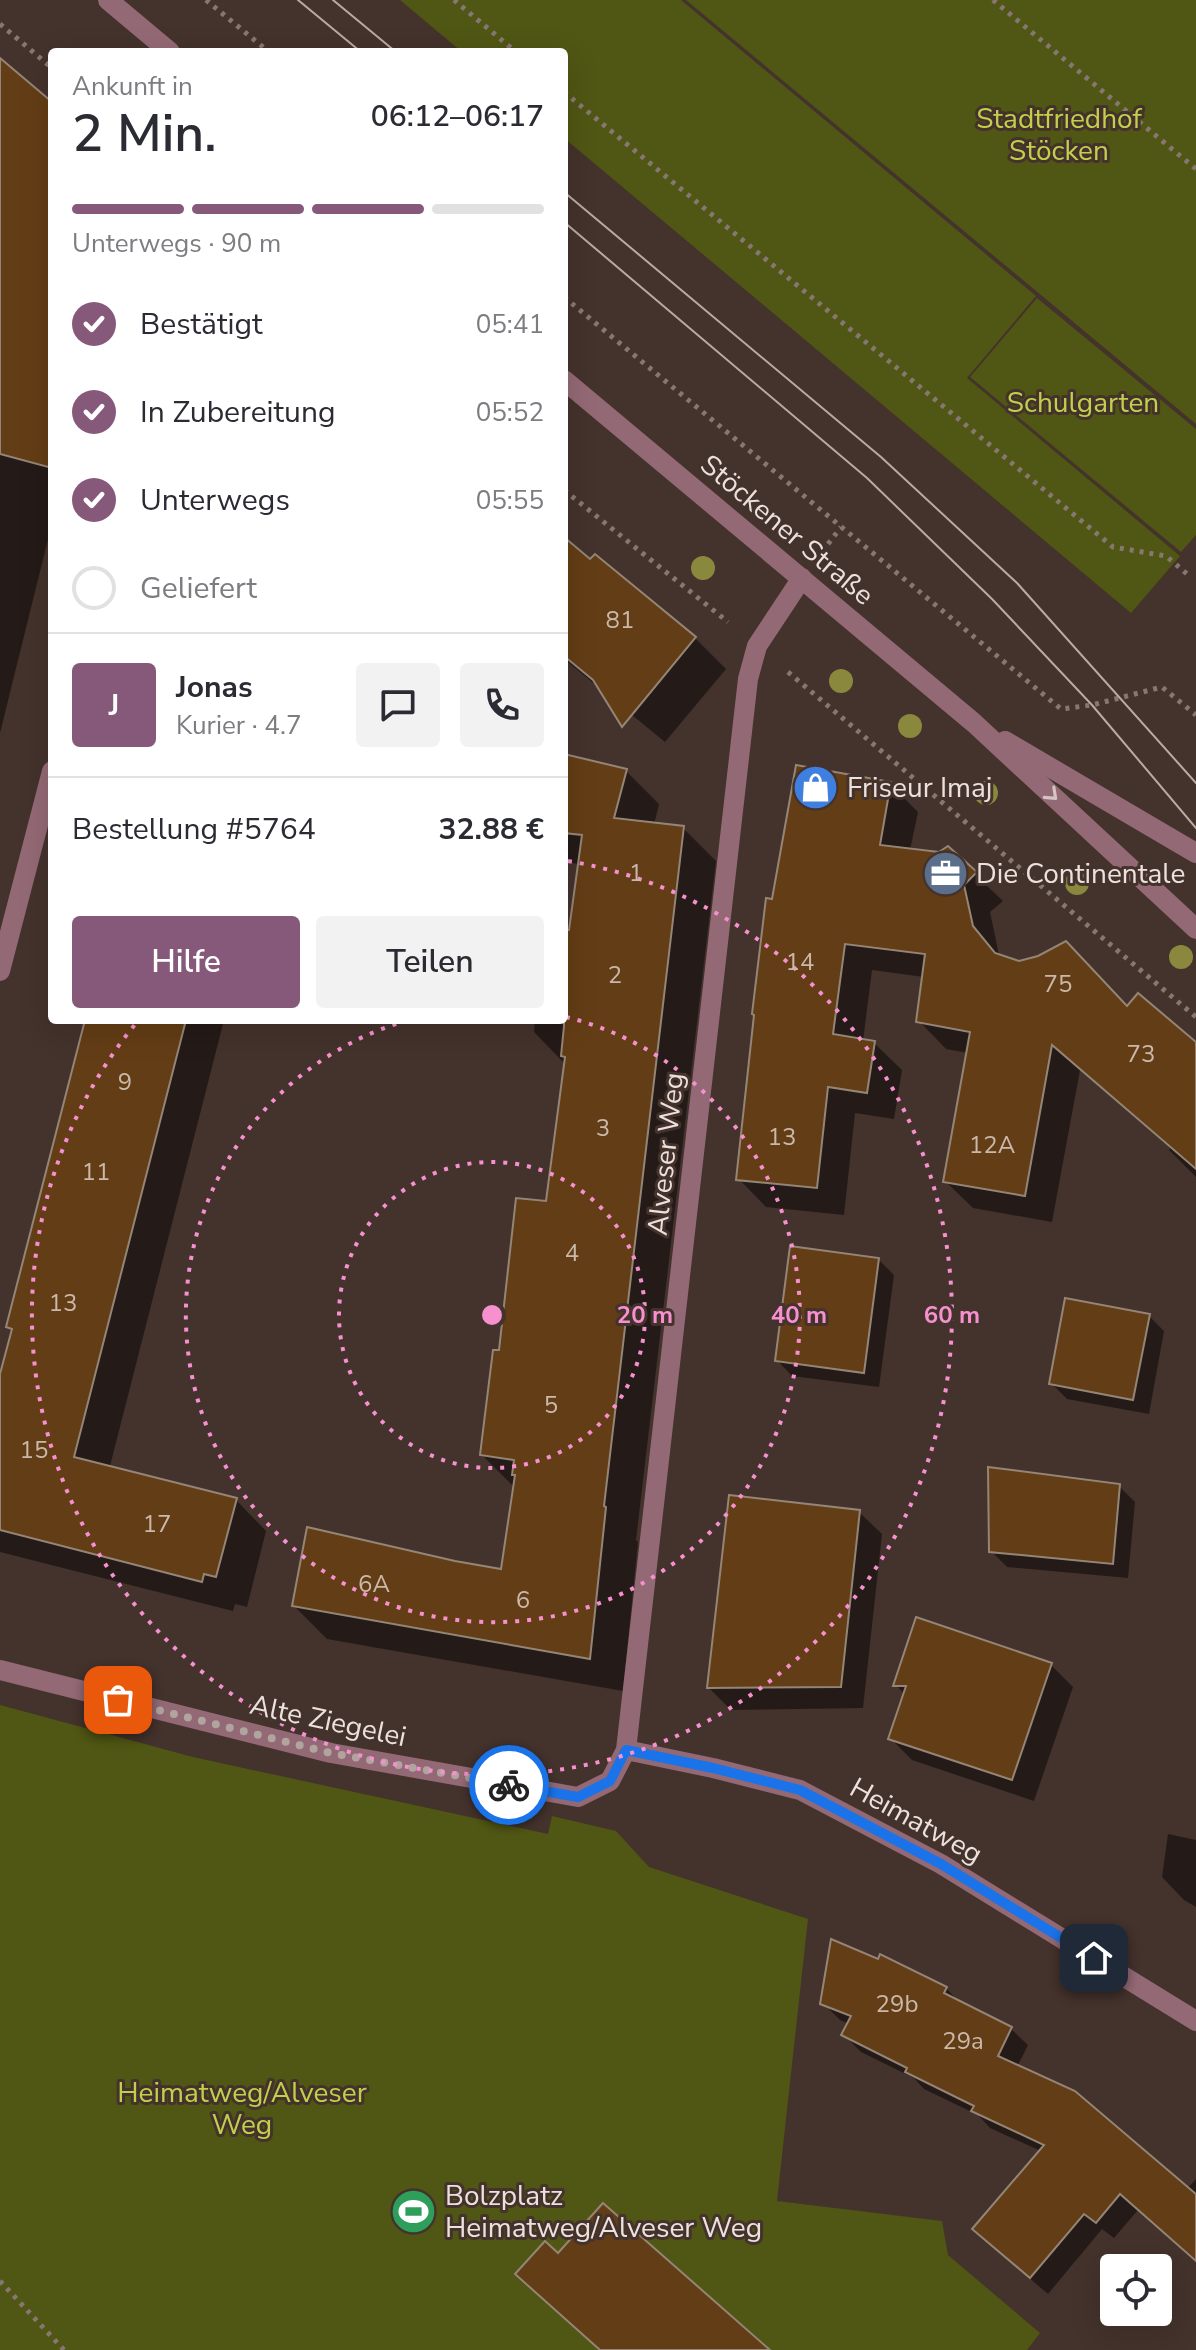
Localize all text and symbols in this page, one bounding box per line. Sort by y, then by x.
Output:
text: Ankunft in [72,69,193,104]
text: 06:12–06:17 [371,96,544,137]
text: 2 Min. [72,98,217,169]
park label: Stadtfriedhof Stöcken [976,100,1143,170]
text: Unterwegs · 90 m [72,226,281,261]
icon: check [72,302,116,346]
text: Bestätigt [140,304,262,345]
text: 05:41 [476,307,544,342]
park label: Schulgarten [1007,384,1159,422]
icon: check [72,390,116,434]
text: In Zubereitung [140,392,336,433]
text: 05:52 [476,395,544,430]
street label: Stöckener Straße [692,446,882,614]
icon: check [72,478,116,522]
text: Unterwegs [140,480,290,521]
text: 05:55 [476,483,544,518]
text: Geliefert [140,568,257,609]
house number: 81 [606,604,634,636]
button: chat [356,663,440,747]
button: phone [460,663,544,747]
text: Jonas [176,667,253,708]
text: J [109,685,119,726]
text: Kurier · 4.7 [176,708,301,743]
shop icon: Friseur Imaj [792,764,840,812]
place label: Friseur Imaj [847,769,992,807]
one-way arrow [1043,786,1057,801]
text: Bestellung #5764 [72,809,316,850]
text: 32.88 € [438,809,544,850]
office icon: Die Continentale [921,850,969,898]
place label: Die Continentale [976,855,1185,893]
house number: 1 [629,857,643,889]
button: Hilfe [72,916,300,1008]
button: Teilen [316,916,544,1008]
house number: 14 [786,946,814,978]
house number: 2 [608,959,622,991]
house number: 75 [1044,968,1072,1000]
house number: 73 [1127,1038,1155,1070]
house number: 9 [118,1066,132,1098]
street label: Alveser Weg [639,1071,693,1237]
house number: 3 [596,1112,610,1144]
house number: 13 [768,1121,796,1153]
house number: 12A [969,1129,1016,1161]
house number: 11 [82,1156,110,1188]
house number: 4 [565,1237,579,1269]
house number: 13 [49,1287,77,1319]
text: 20 m [617,1299,673,1331]
text: 40 m [771,1299,827,1331]
text: 60 m [924,1299,980,1331]
centre of rings [478,1301,506,1329]
house number: 5 [544,1389,558,1421]
house number: 15 [20,1434,48,1466]
house number: 17 [143,1508,171,1540]
house number: 6A [358,1568,390,1600]
house number: 6 [516,1584,530,1616]
pin [84,1666,152,1734]
icon: bag [96,1678,140,1722]
street label: Alte Ziegelei [246,1686,410,1756]
courier [469,1745,549,1825]
icon: bike [487,1763,531,1807]
street label: Heimatweg [843,1769,989,1873]
pin [1060,1924,1128,1992]
icon: home [1072,1936,1116,1980]
house number: 29b [876,1988,918,2020]
house number: 29a [942,2025,984,2057]
park label: Heimatweg/Alveser Weg [117,2074,367,2144]
place label: Bolzplatz Heimatweg/Alveser Weg [445,2177,762,2247]
sports icon: Bolzplatz Heimatweg/Alveser Weg [390,2188,438,2236]
map controls [1100,2254,1172,2326]
button: locate [1100,2254,1172,2326]

